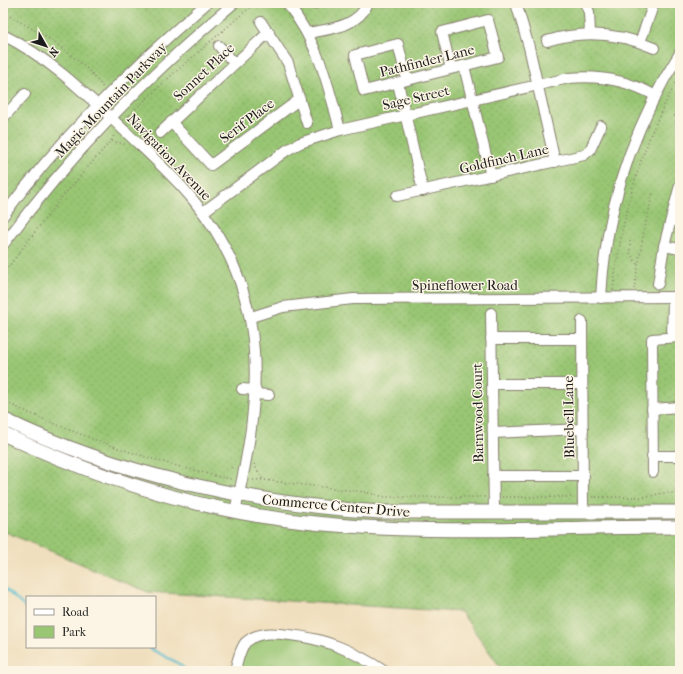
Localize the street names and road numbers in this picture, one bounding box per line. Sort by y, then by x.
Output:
street label: Magic Mountain Parkway [51,38,171,161]
street label: Sonnet Place [170,39,238,105]
street label: Pathfinder Lane [378,41,476,81]
street label: Sage Street [381,82,451,114]
street label: Serif Place [216,95,278,147]
street label: Navigation Avenue [123,110,215,204]
street label: Goldfinch Lane [458,140,550,178]
street label: Spineflower Road [412,277,518,294]
street label: Barnwood Court [469,363,487,463]
street label: Bluebell Lane [560,376,578,458]
street label: Commerce Center Drive [262,491,411,521]

